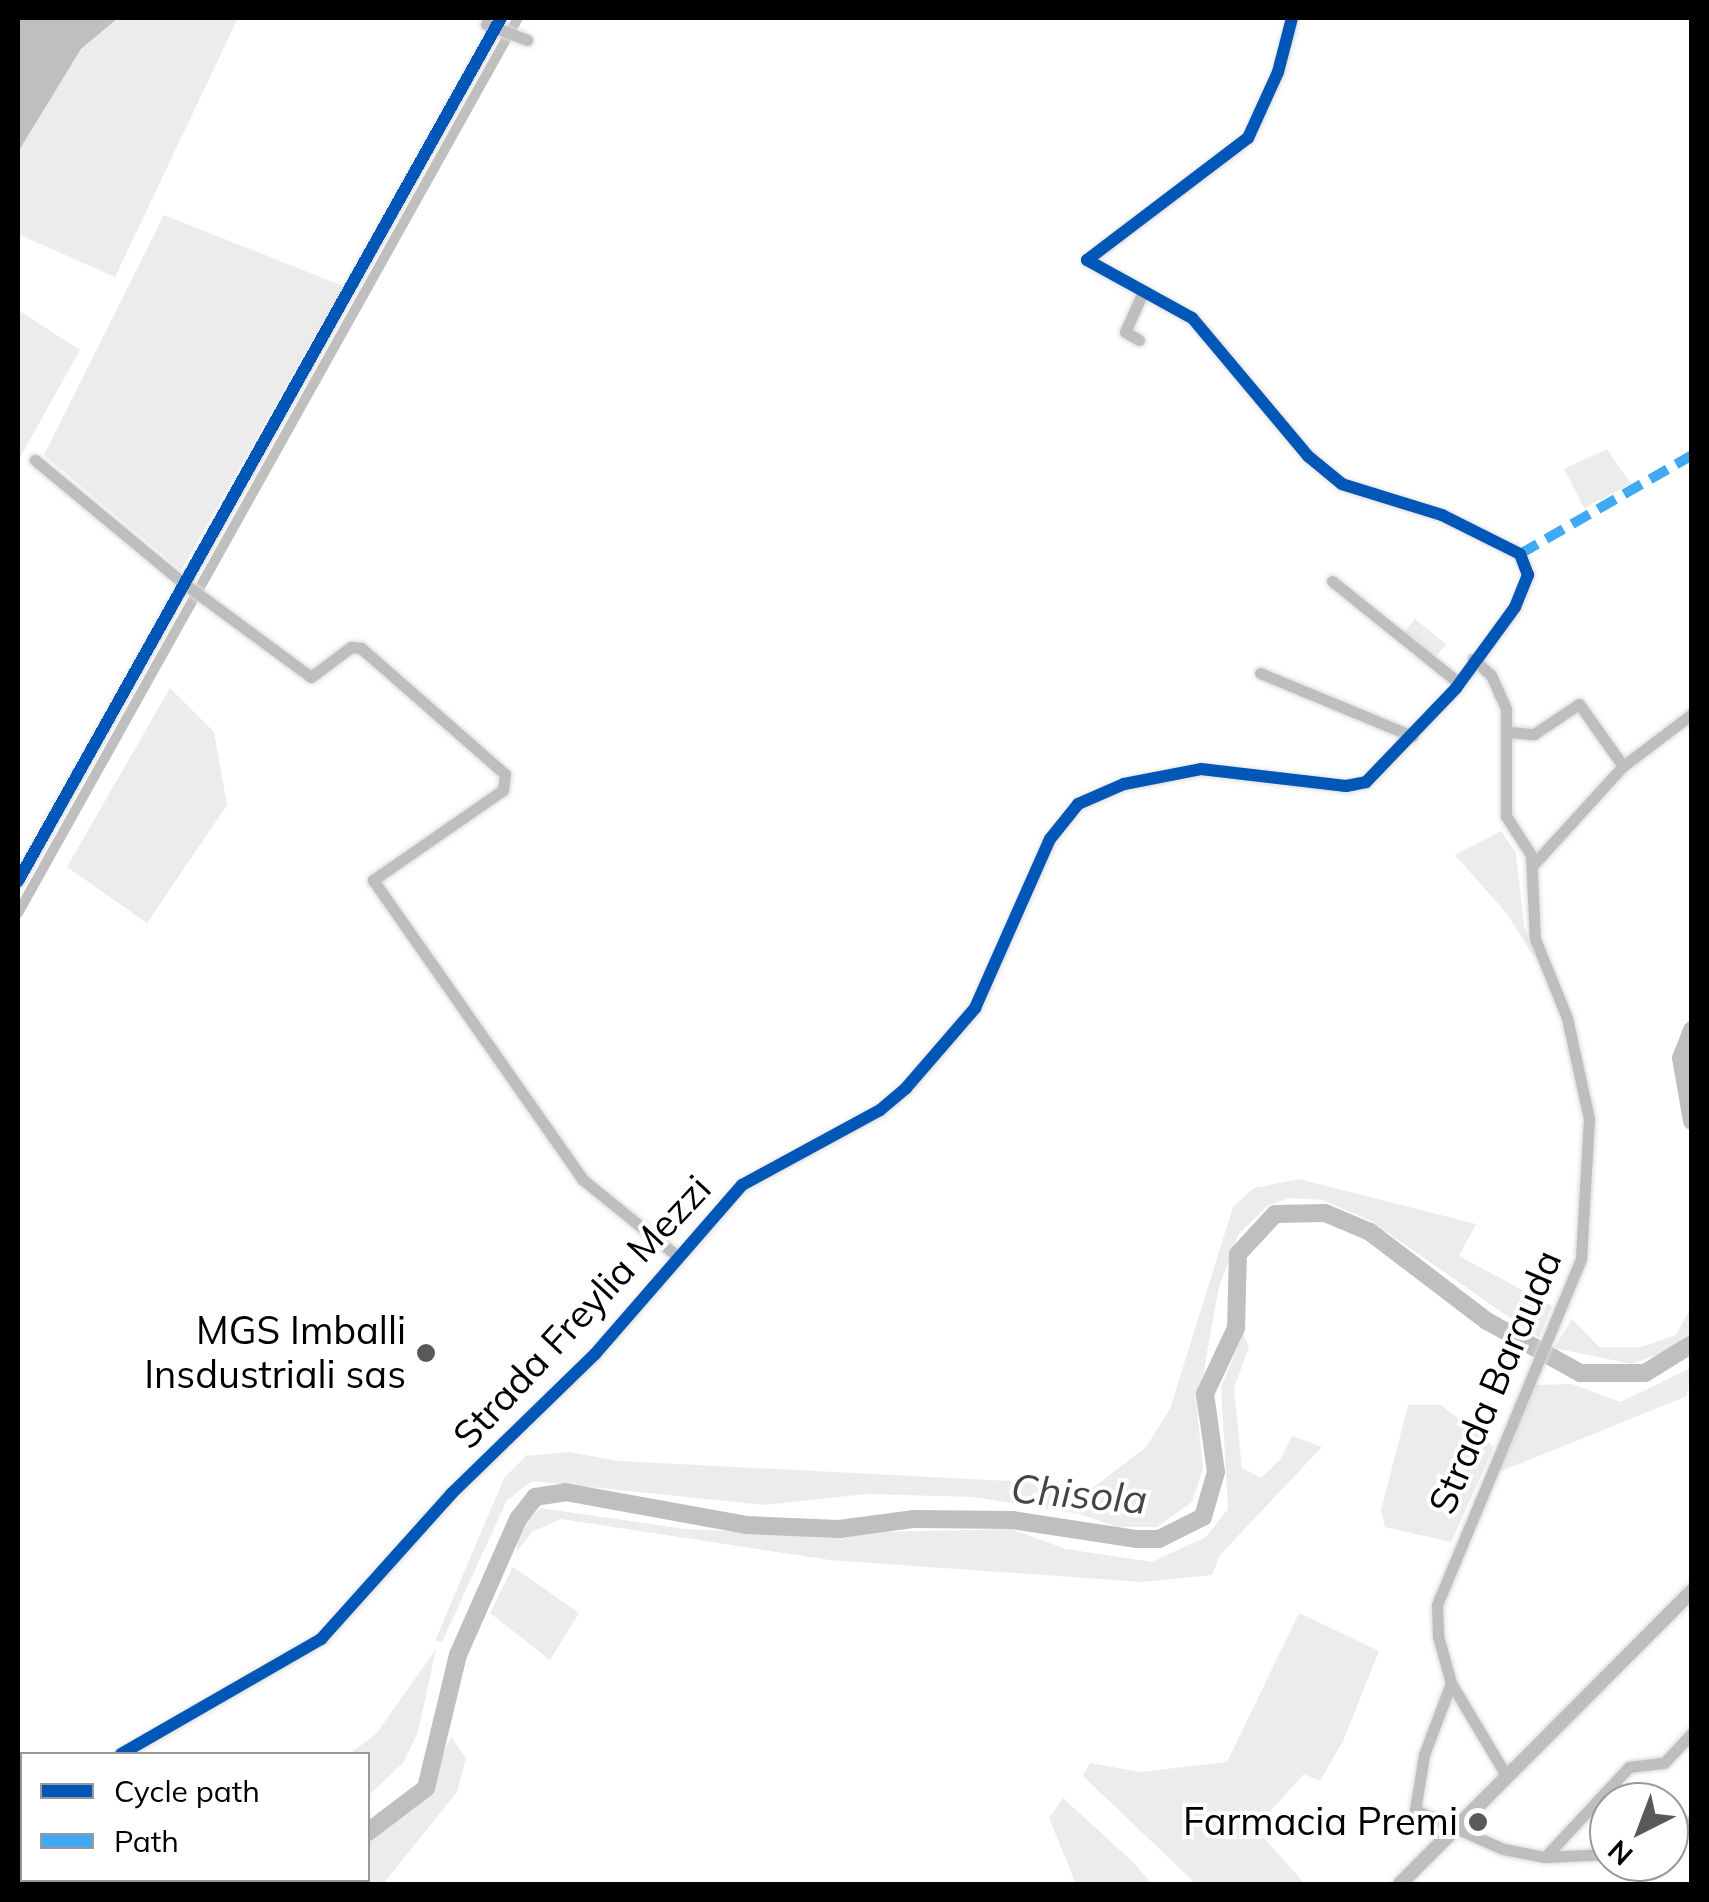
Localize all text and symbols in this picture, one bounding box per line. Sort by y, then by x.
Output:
street label: Strada Freylia Mezzi [444,1166,720,1458]
street label: Strada Barauda [1419,1244,1571,1520]
place label: MGS Imballi Insdustriali sas [144,1308,406,1398]
marker: MGS Imballi Insdustriali sas [415,1342,437,1364]
water label: Chisola [1009,1463,1149,1523]
legend [20,1752,370,1882]
text: Cycle path [114,1772,260,1810]
north arrow [1589,1782,1689,1882]
place label: Farmacia Premi [1183,1799,1458,1845]
marker: Farmacia Premi [1467,1811,1489,1833]
text: Path [114,1822,179,1860]
text: N [1600,1833,1640,1873]

